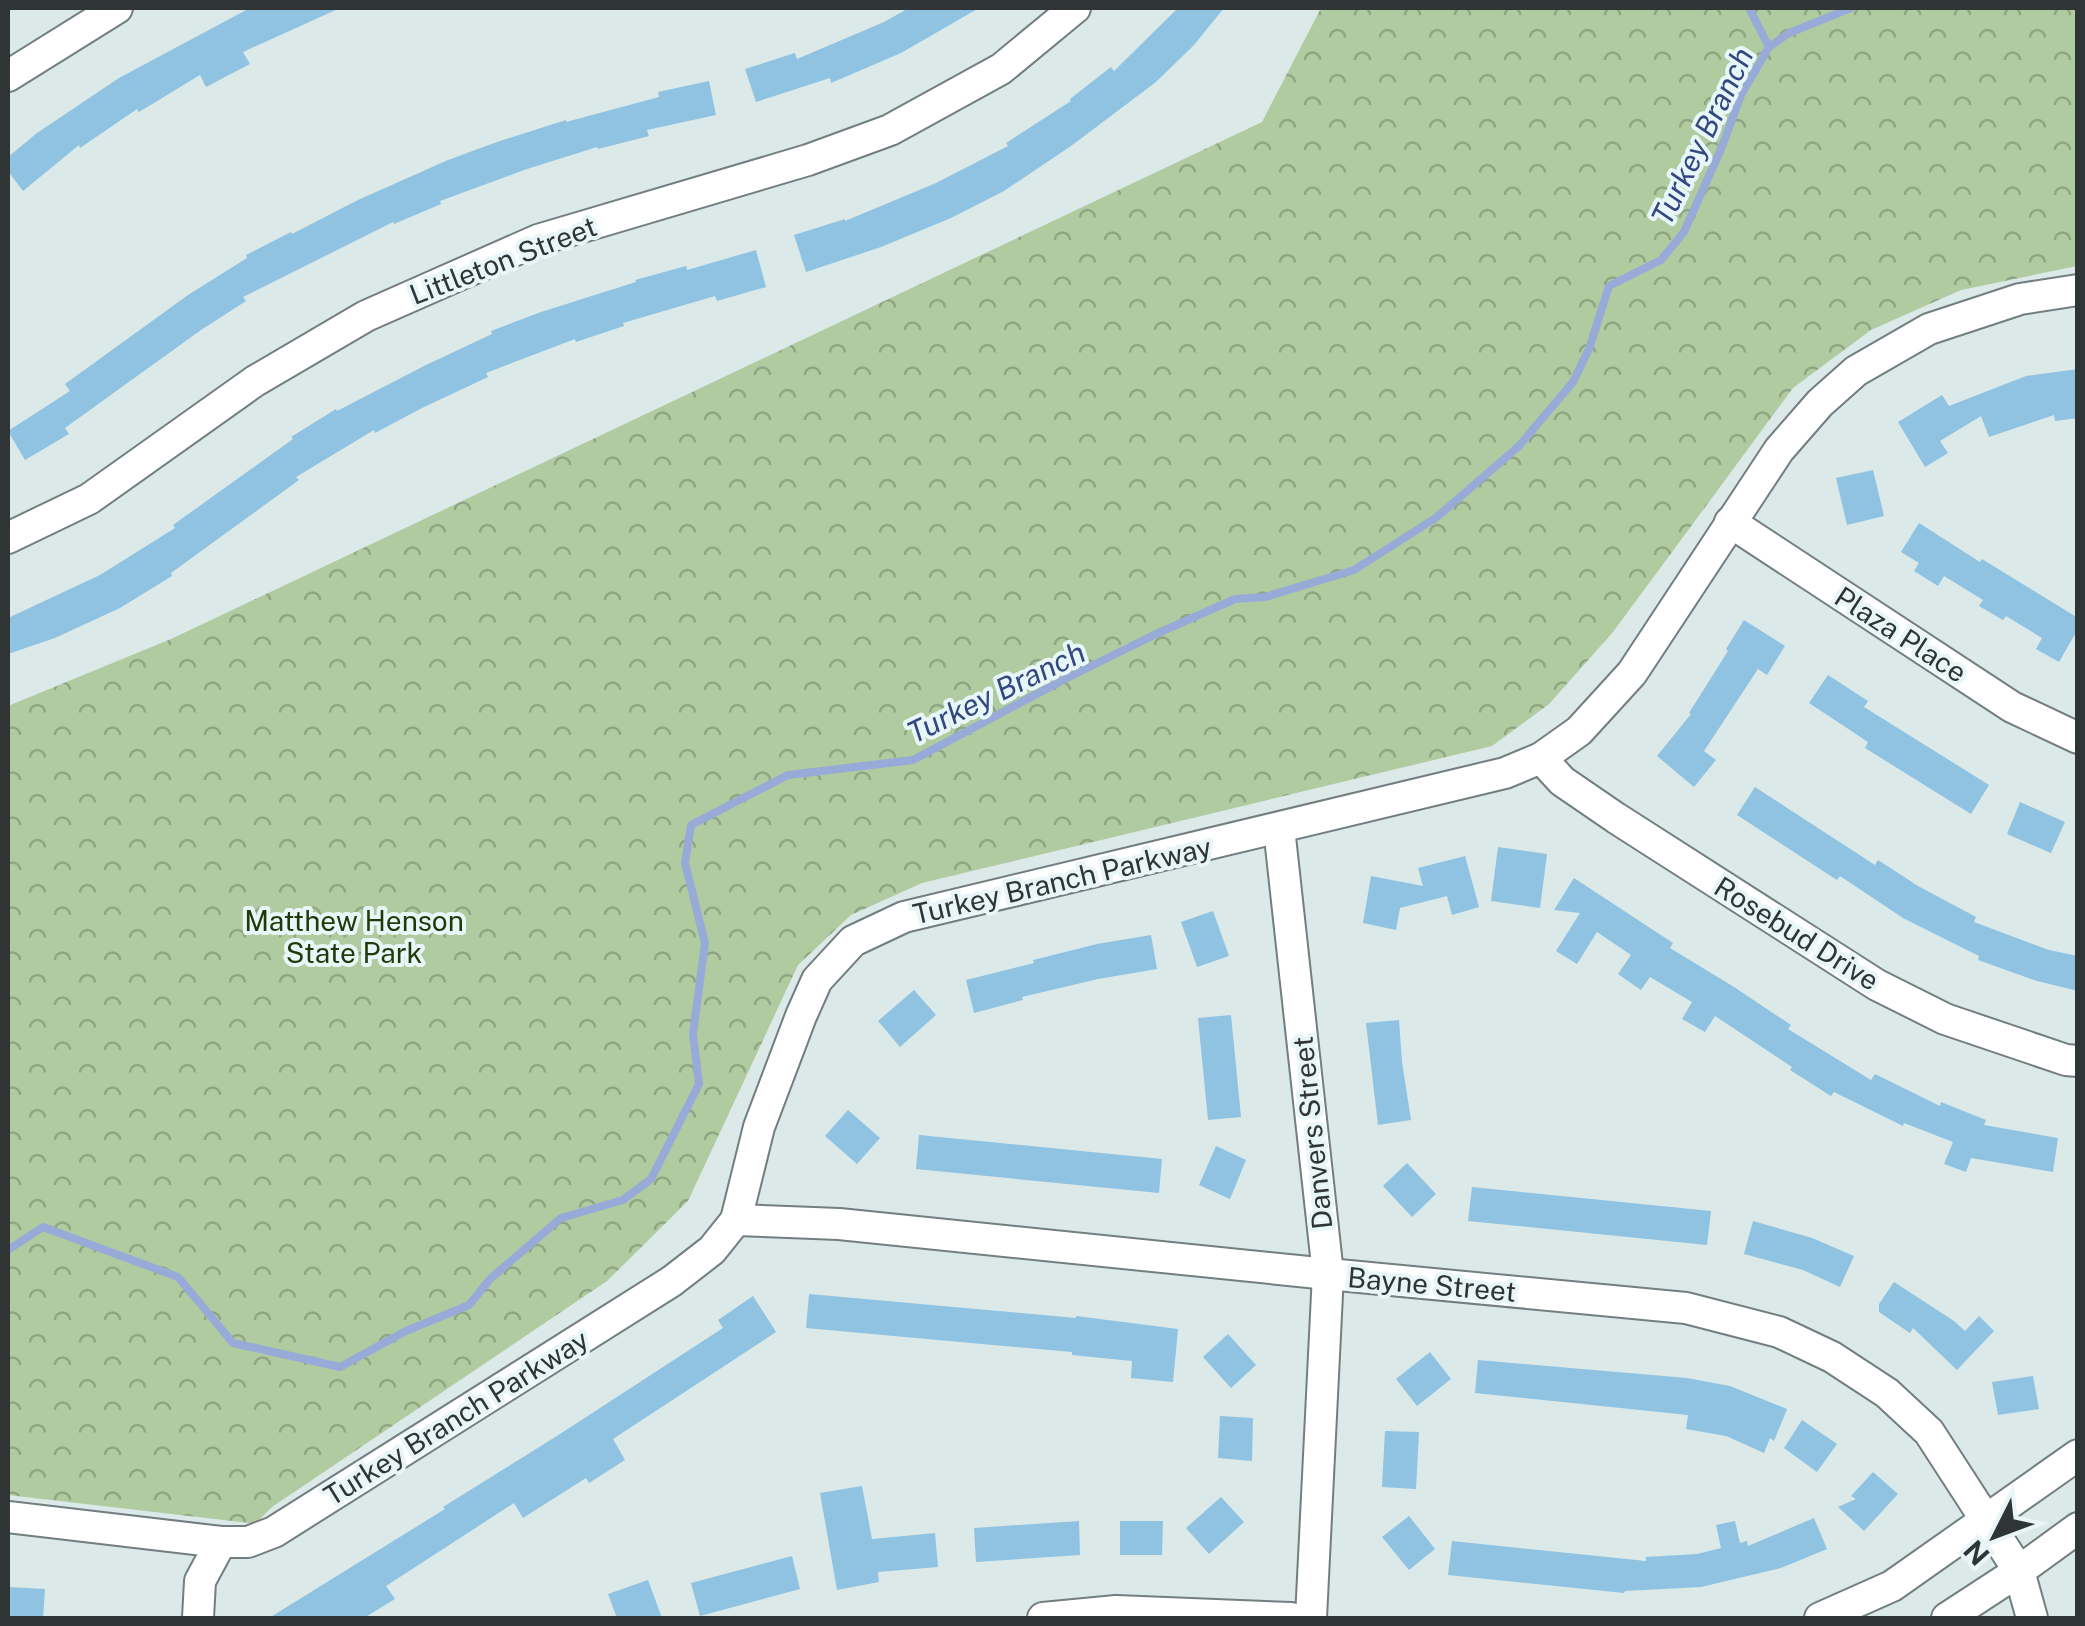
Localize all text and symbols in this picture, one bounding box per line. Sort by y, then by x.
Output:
water label: Turkey Branch [1643,41,1761,231]
street label: Littleton Street [405,209,601,311]
street label: Plaza Place [1829,579,1973,689]
water label: Turkey Branch [901,633,1091,751]
street label: Turkey Branch Parkway [910,830,1214,930]
street label: Rosebud Drive [1709,869,1885,997]
park label: Matthew Henson State Park [244,904,464,969]
street label: Danvers Street [1285,1035,1339,1231]
street label: Bayne Street [1346,1260,1518,1308]
street label: Turkey Branch Parkway [318,1322,594,1512]
north arrow [1945,1486,2045,1586]
text: N [1956,1534,1996,1572]

